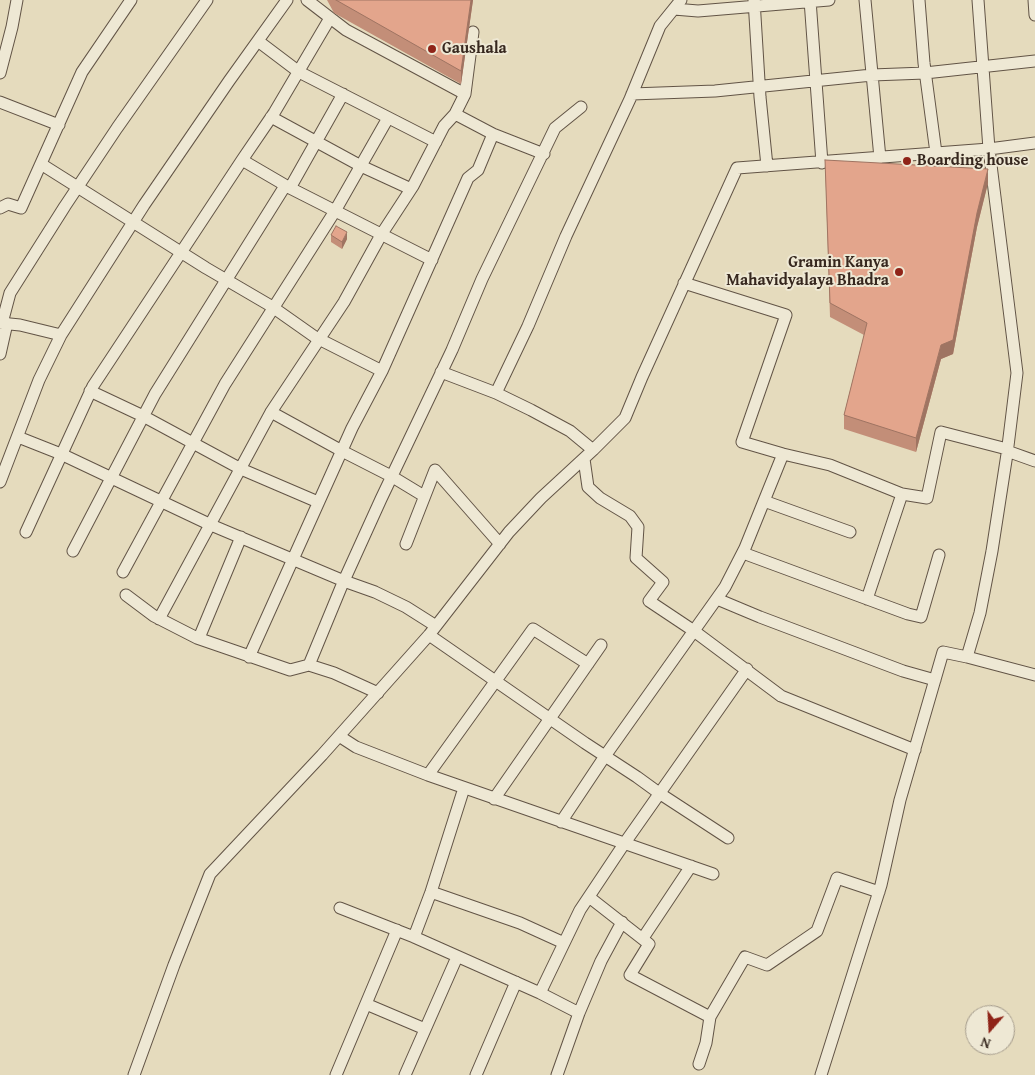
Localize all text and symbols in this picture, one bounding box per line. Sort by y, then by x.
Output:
place label: Gaushala [442,39,507,59]
marker: Gaushala [426,43,438,55]
place label: Boarding house [917,151,1028,171]
marker: Boarding house [901,155,913,167]
place label: Gramin Kanya Mahavidyalaya Bhadra [726,253,889,291]
marker: Gramin Kanya Mahavidyalaya Bhadra [893,266,905,278]
north arrow [965,1005,1015,1055]
text: N [978,1032,993,1054]

